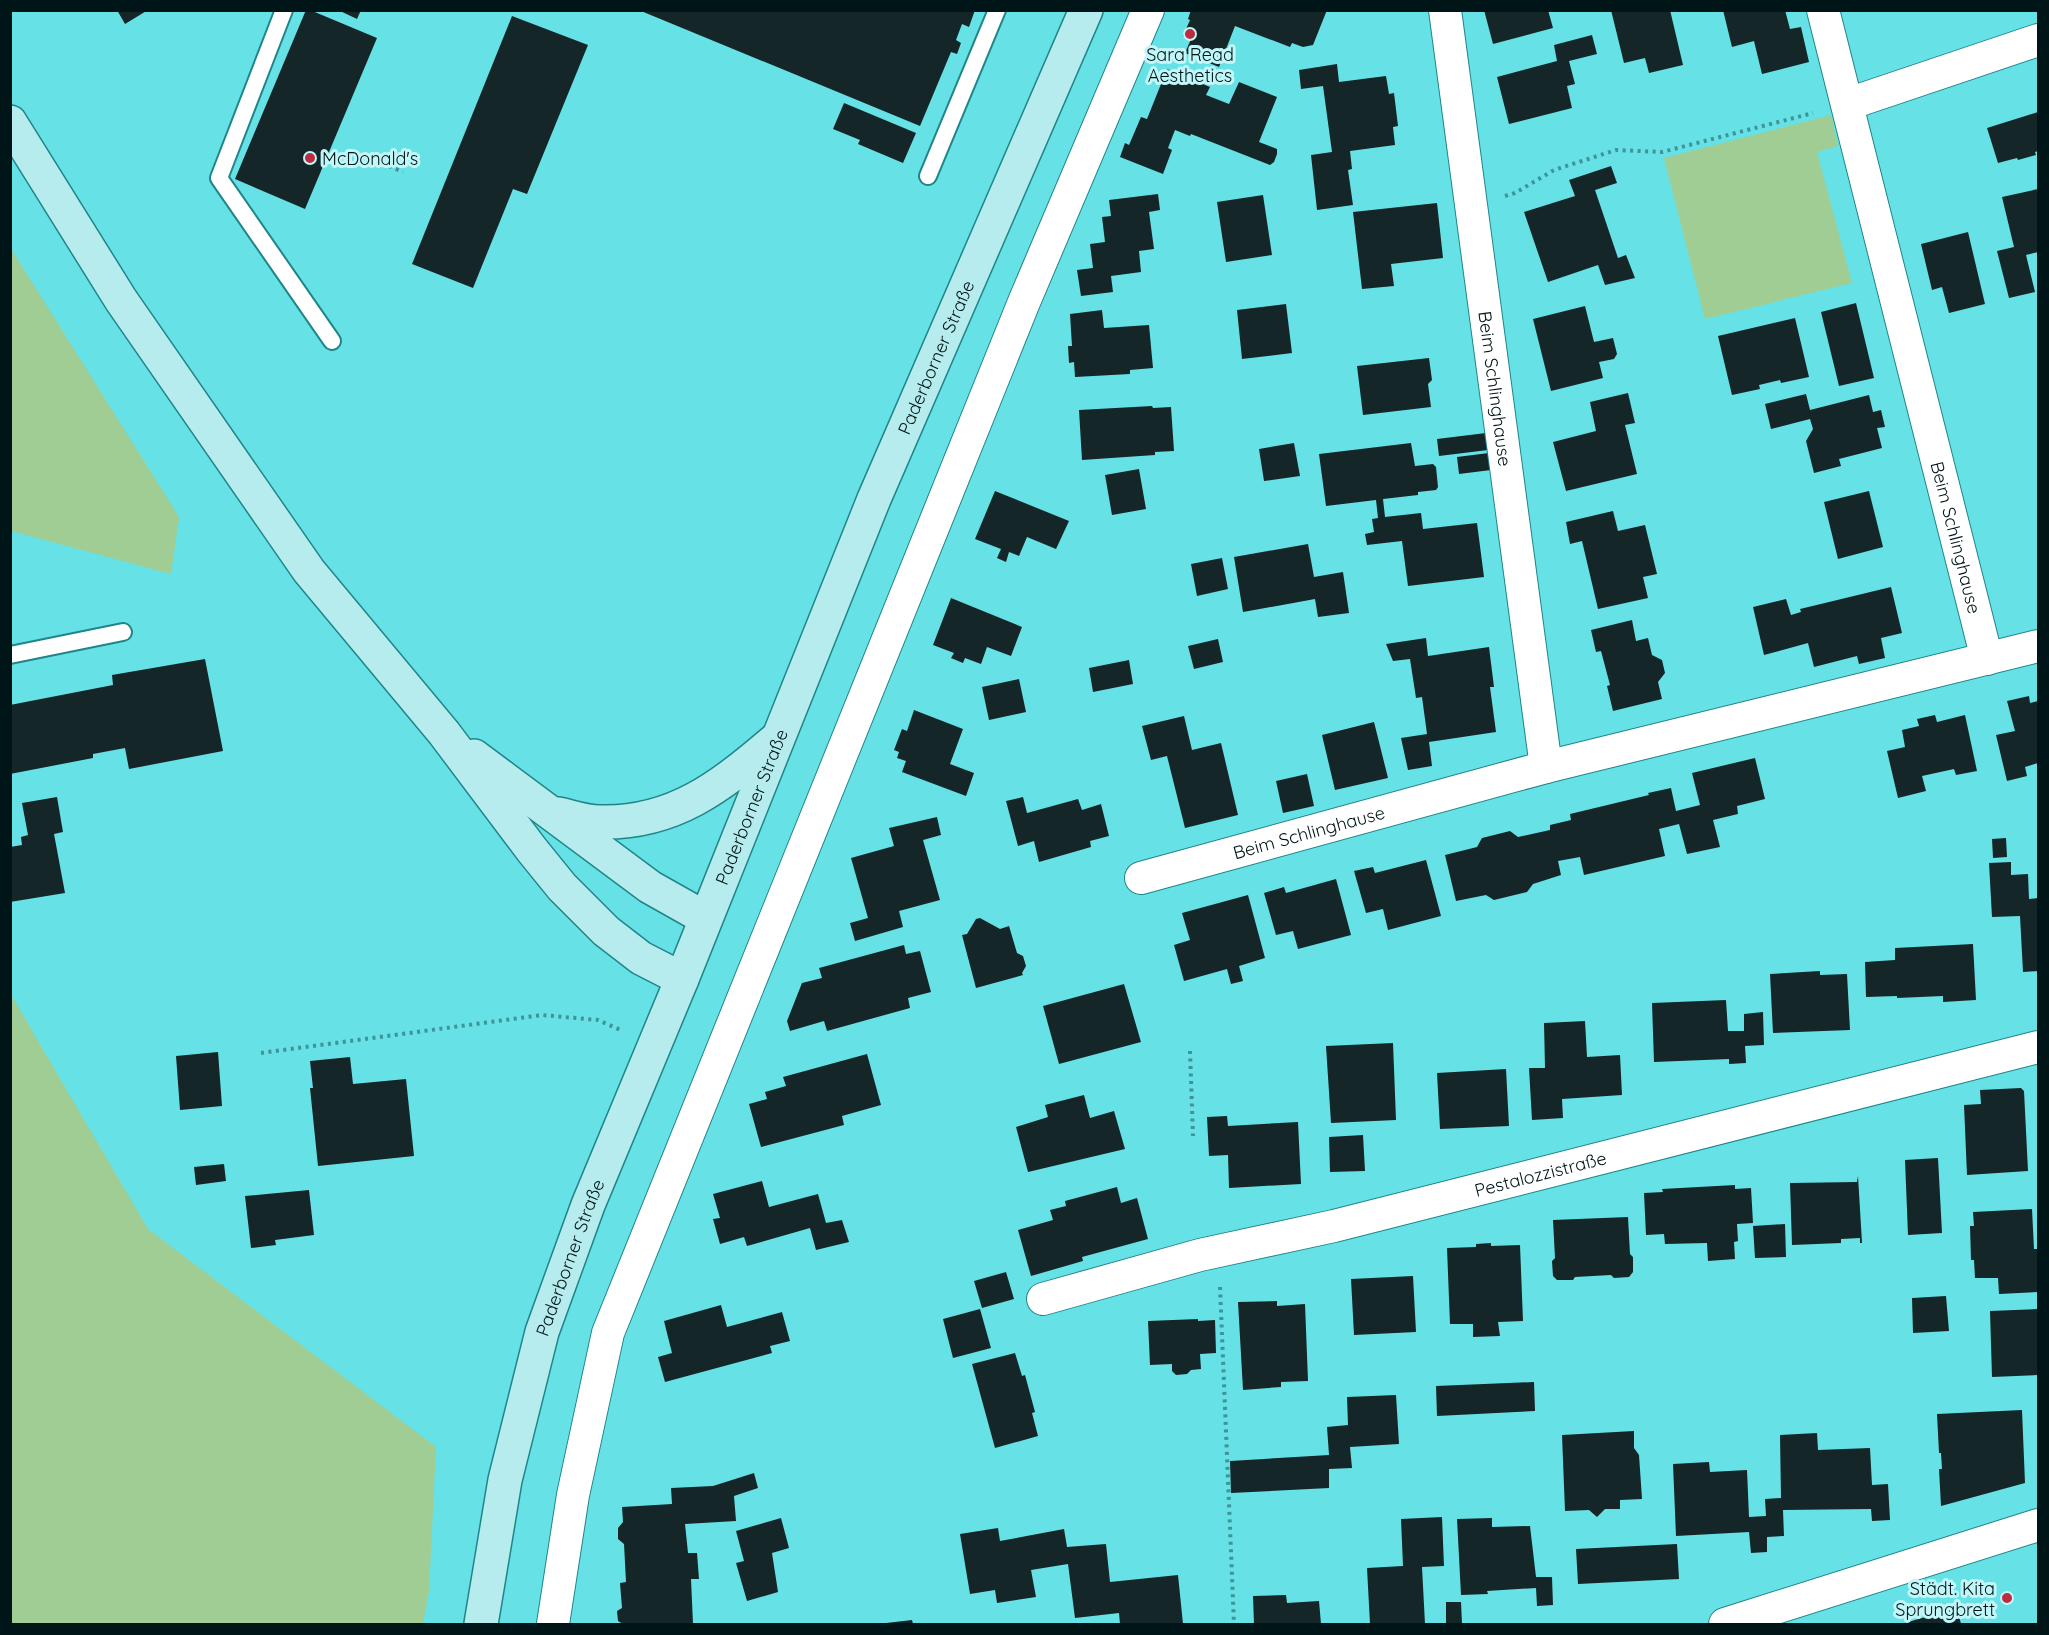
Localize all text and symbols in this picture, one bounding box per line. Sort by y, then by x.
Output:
marker: Sara Read Aesthetics [1183,27,1197,41]
place label: Sara Read Aesthetics [1146,43,1234,87]
place label: McDonald's [322,147,418,170]
marker: McDonald's [303,151,317,165]
street label: Paderborner Straße [892,277,979,438]
street label: Beim Schlinghause [1474,310,1517,468]
street label: Beim Schlinghause [1926,459,1987,616]
street label: Paderborner Straße [709,725,792,888]
street label: Beim Schlinghause [1230,800,1387,864]
street label: Pestalozzistraße [1472,1146,1609,1201]
street label: Paderborner Straße [530,1175,609,1339]
place label: Städt. Kita Sprungbrett [1895,1577,1995,1621]
marker: Städt. Kita Sprungbrett [2000,1591,2014,1605]

